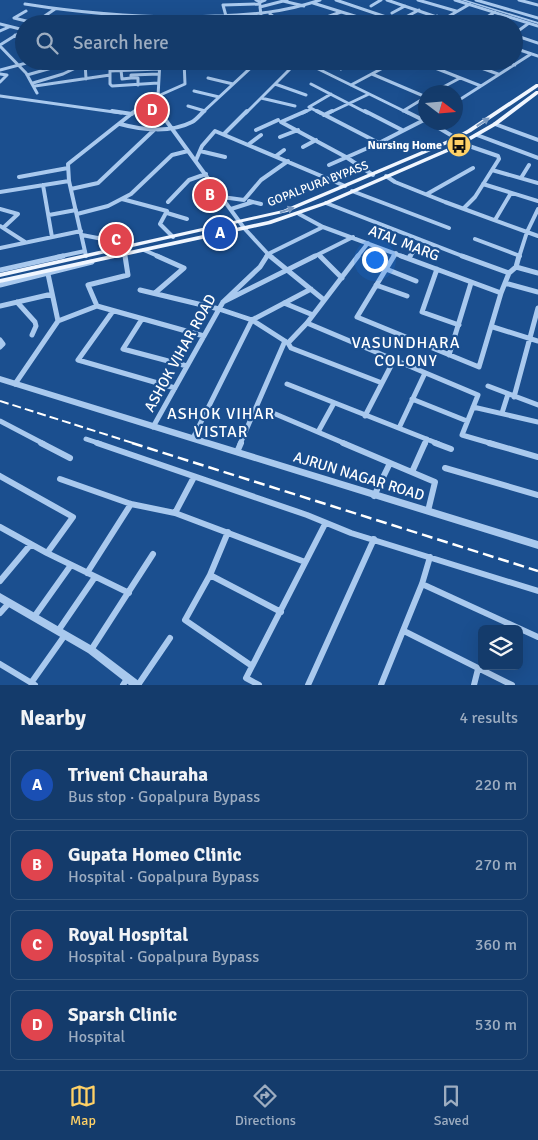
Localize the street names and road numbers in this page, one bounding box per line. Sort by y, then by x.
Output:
street label: GOPALPURA BYPASS [265,158,371,210]
street label: ATAL MARG [366,221,442,265]
street label: ASHOK VIHAR ROAD [140,291,220,415]
street label: AJRUN NAGAR ROAD [291,447,427,505]

